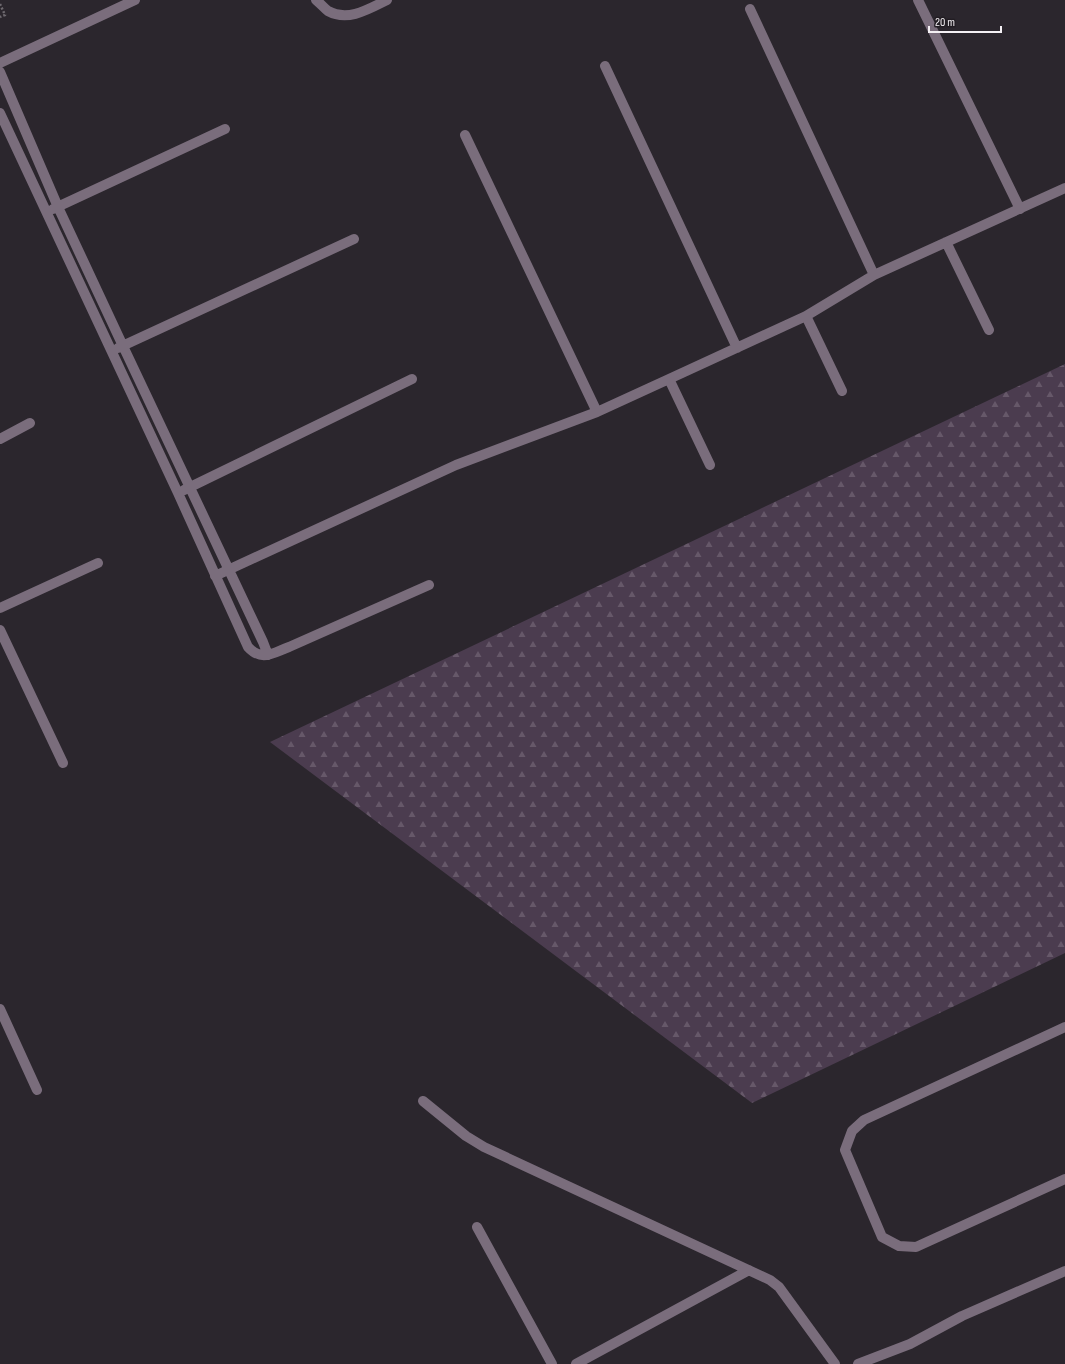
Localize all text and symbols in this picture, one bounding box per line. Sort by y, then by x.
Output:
scale bar [929,8,1001,34]
text: 20 m [935,15,955,30]

